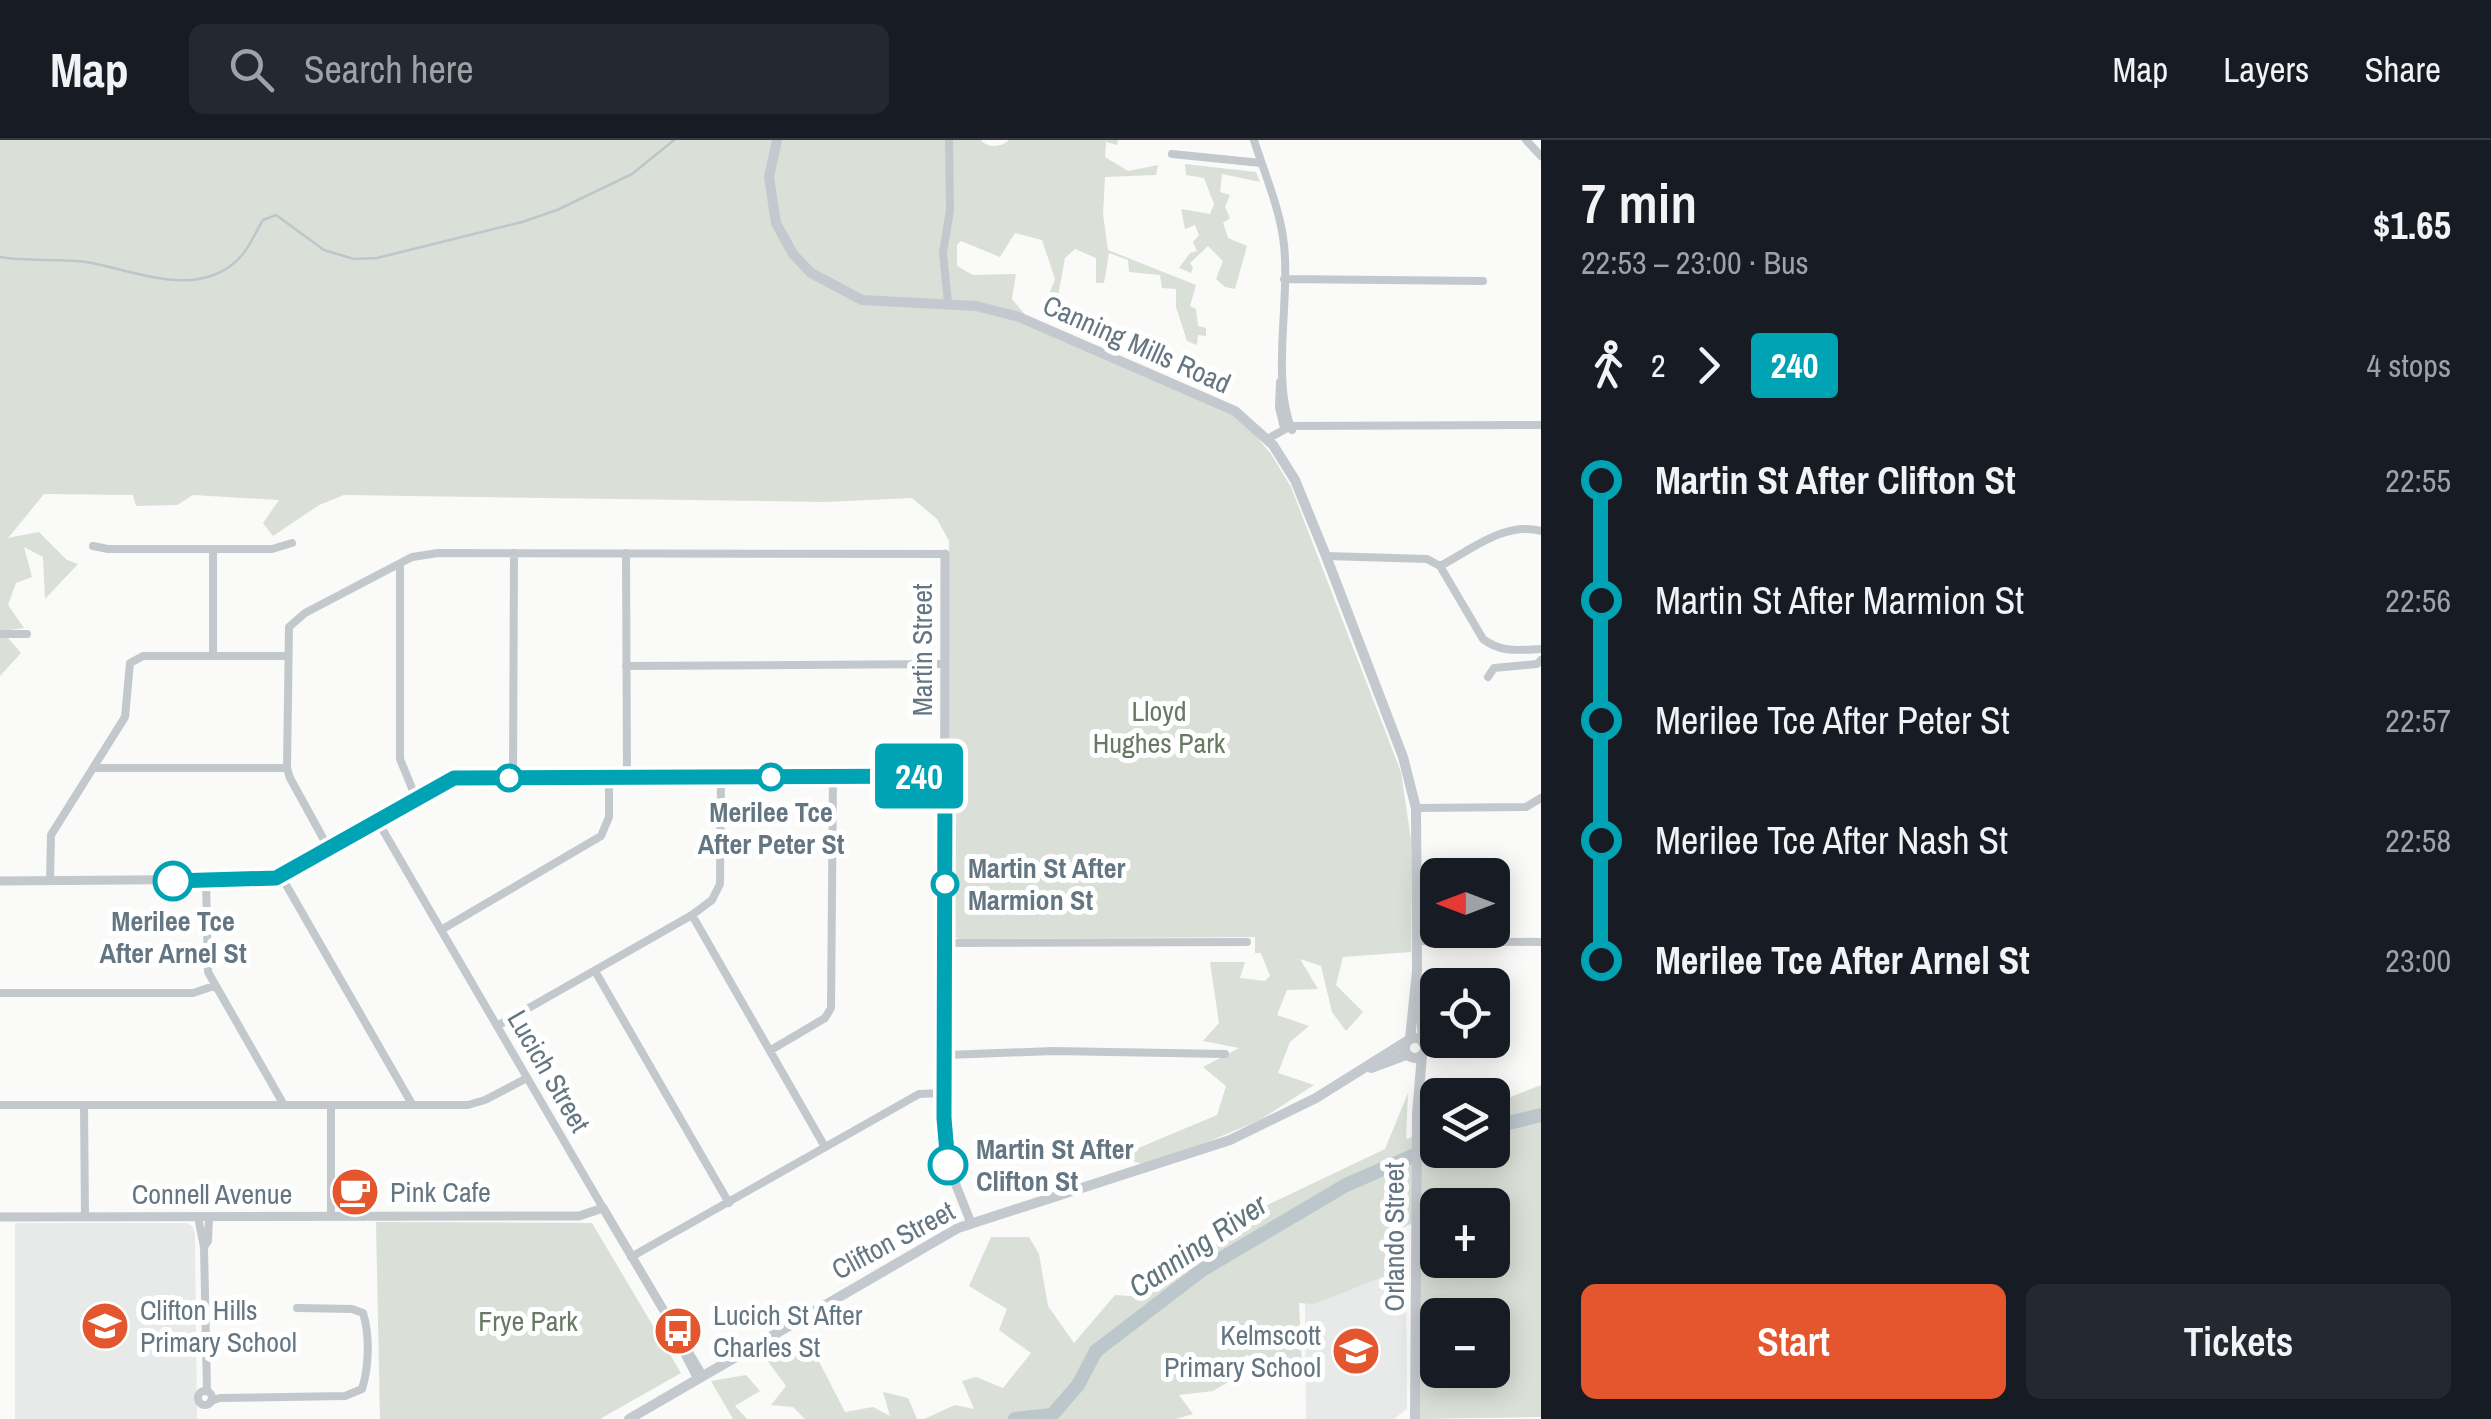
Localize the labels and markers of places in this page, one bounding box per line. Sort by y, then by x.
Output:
marker: Merilee Tce After Peter St [758,764,784,790]
unlabelled marker [496,765,522,791]
place label: Merilee Tce After Peter St [698,793,845,863]
place label: Martin St After Marmion St [968,849,1125,919]
marker: Merilee Tce After Arnel St [154,862,192,900]
marker: Martin St After Marmion St [932,871,958,897]
place label: Merilee Tce After Arnel St [99,902,247,972]
place label: Martin St After Clifton St [976,1130,1133,1200]
marker: Martin St After Clifton St [929,1146,967,1184]
cafe icon: Pink Cafe [329,1166,381,1218]
place label: Pink Cafe [390,1173,491,1211]
place label: Clifton Hills Primary School [140,1291,297,1361]
place label: Lucich St After Charles St [713,1296,863,1366]
school or university icon: Clifton Hills Primary School [79,1300,131,1352]
bus stop icon: Lucich St After Charles St [652,1305,704,1357]
place label: Kelmscott Primary School [1164,1316,1321,1386]
school or university icon: Kelmscott Primary School [1330,1325,1382,1377]

